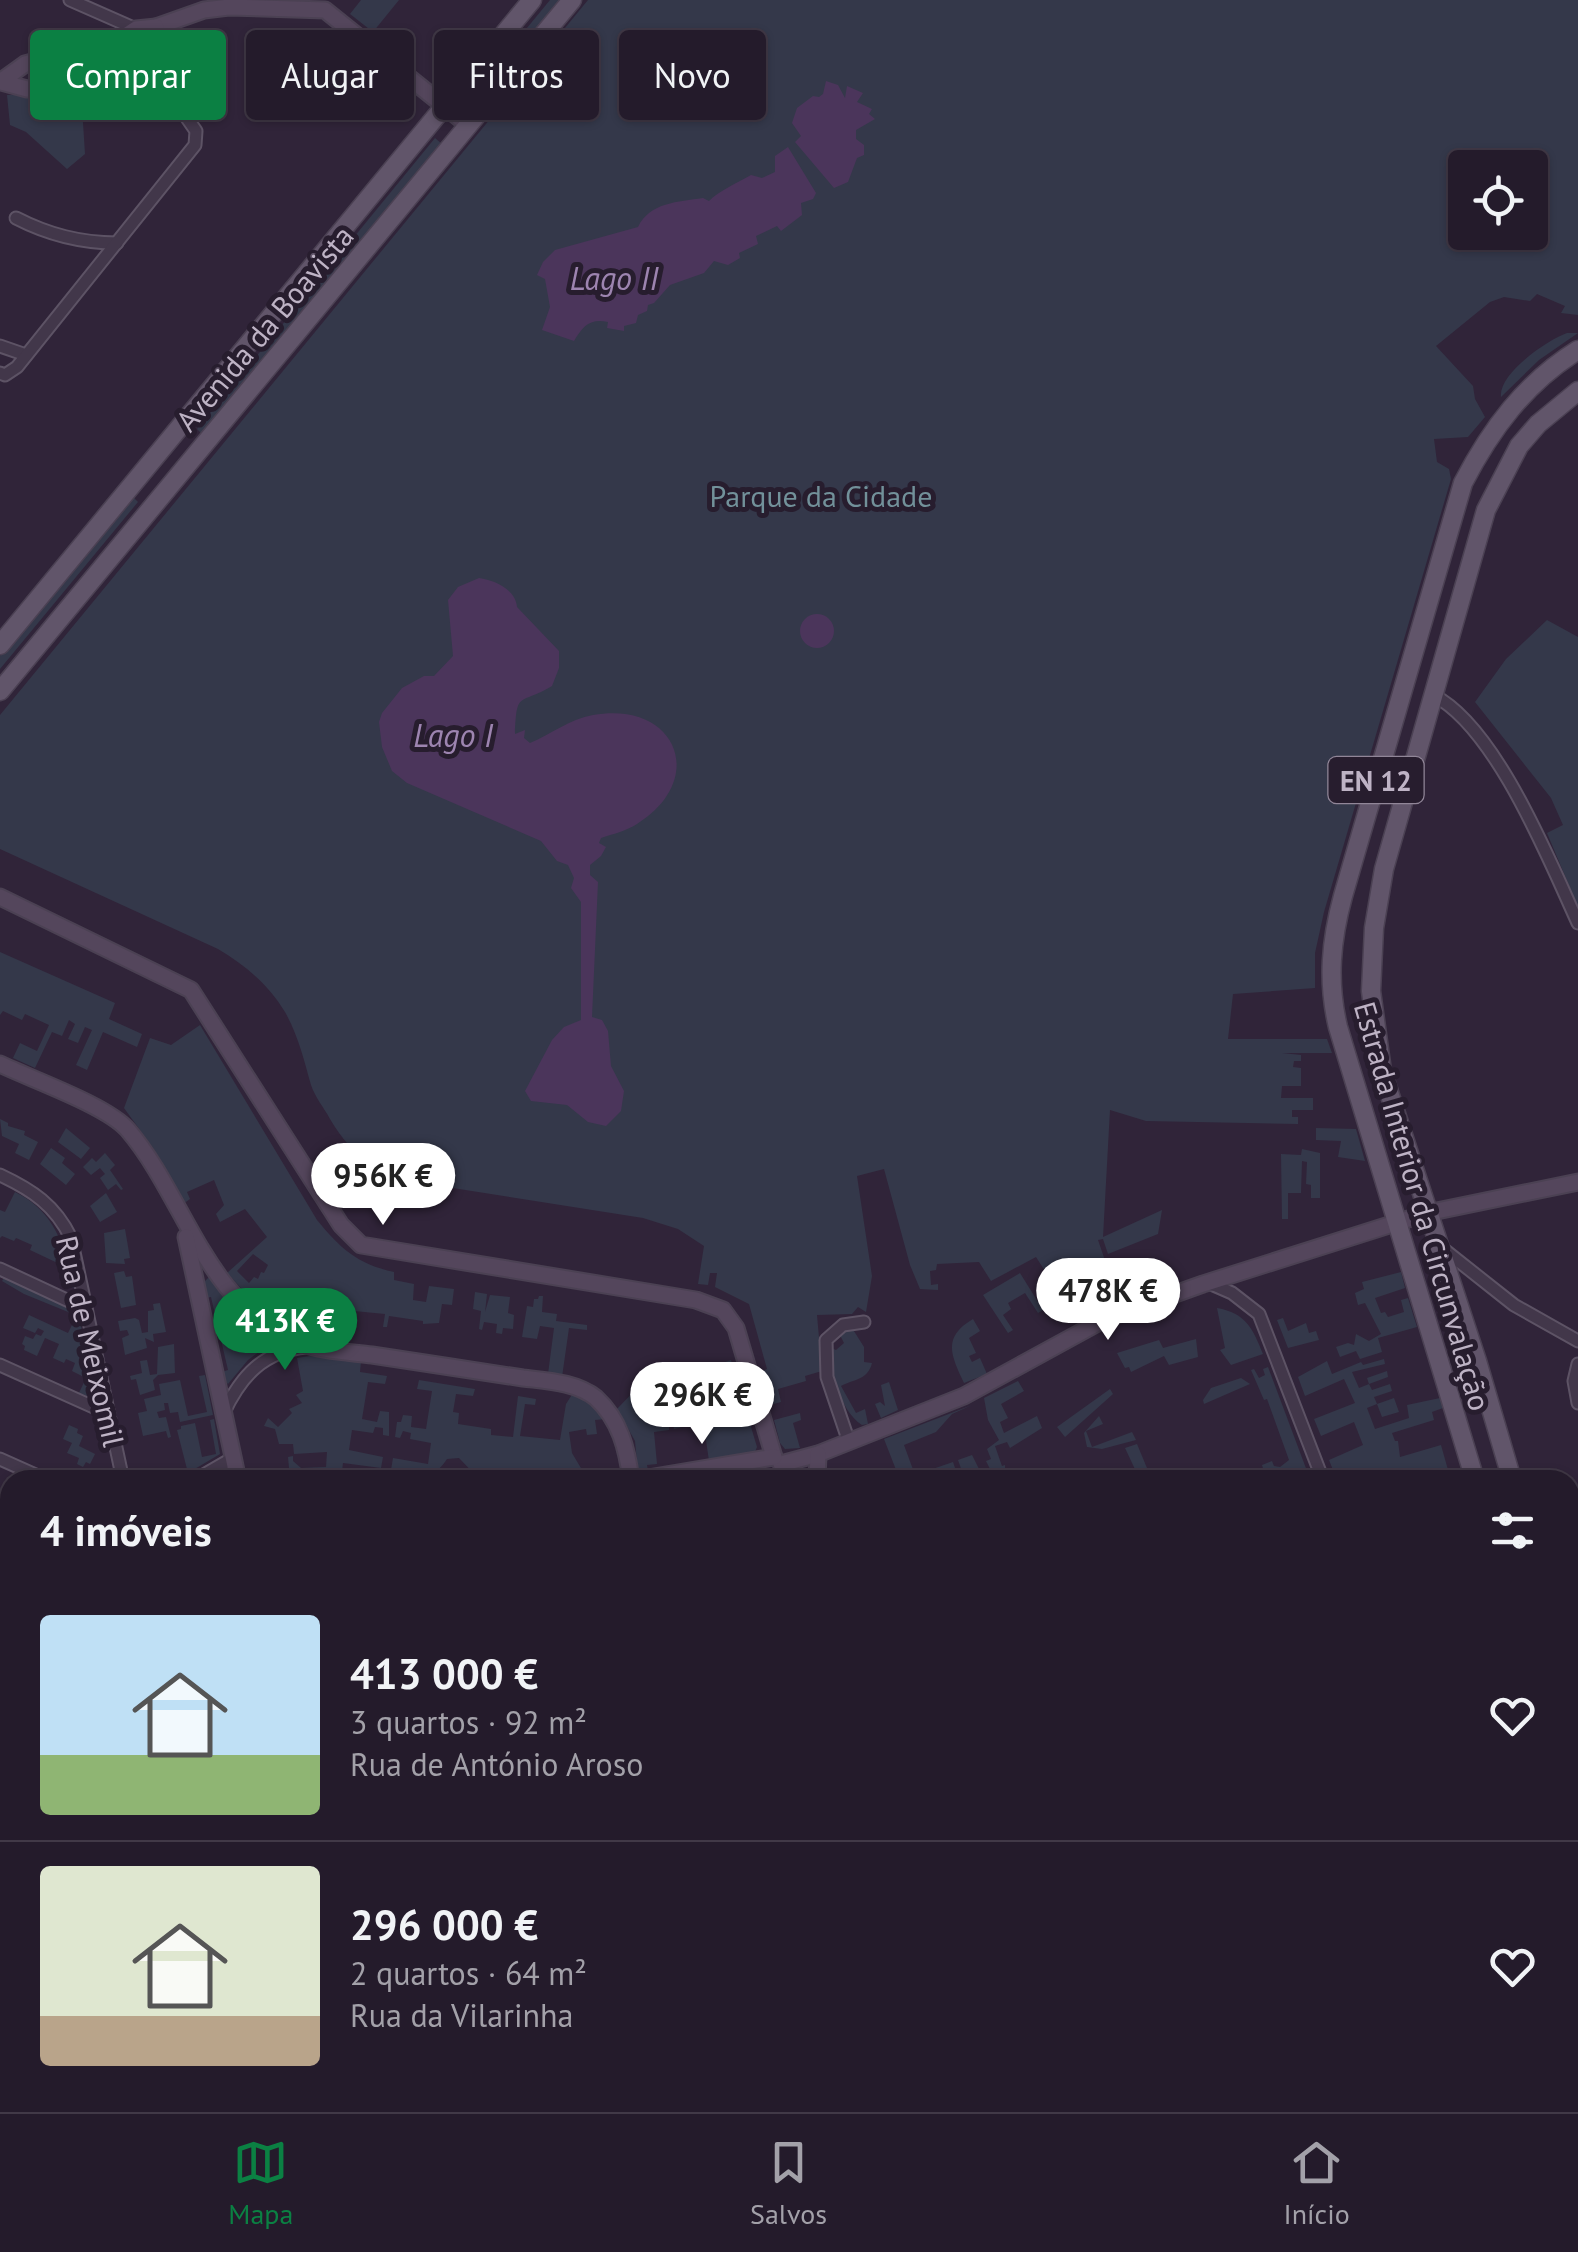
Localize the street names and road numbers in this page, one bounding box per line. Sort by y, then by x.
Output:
street label: Avenida da Boavista [166,217,362,439]
road number: EN 12 [1328,757,1424,803]
street label: Estrada Interior da Circunvalação [1346,997,1500,1415]
street label: Rua de Meixomil [48,1232,134,1450]

